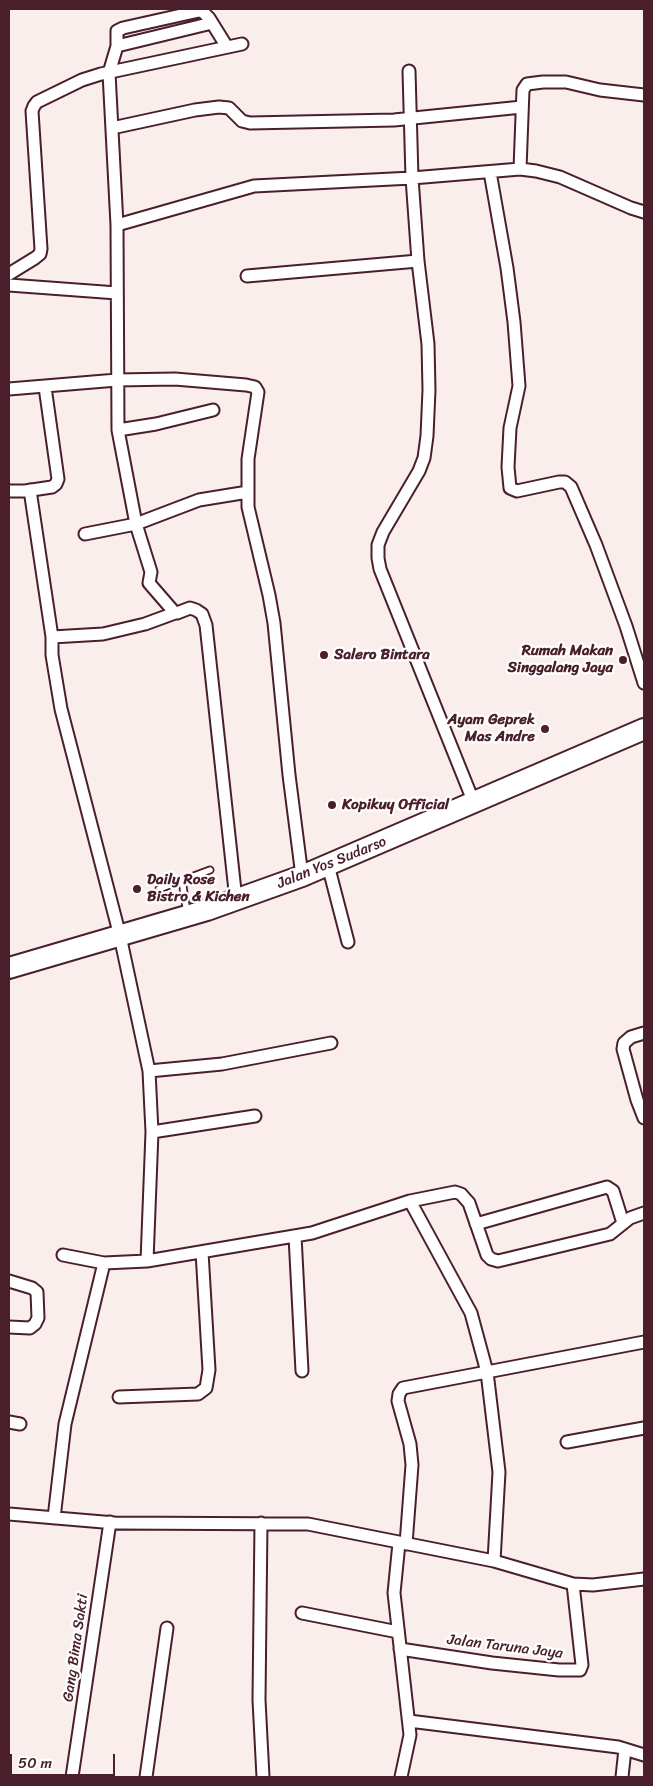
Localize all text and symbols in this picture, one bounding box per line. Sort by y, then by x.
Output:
place label: Rumah Makan Singgalang Jaya [507,642,613,677]
place label: Salero Bintara [334,646,430,664]
marker: Salero Bintara [318,649,330,661]
marker: Rumah Makan Singgalang Jaya [617,654,629,666]
place label: Ayam Geprek Mas Andre [448,711,535,746]
marker: Ayam Geprek Mas Andre [539,723,551,735]
place label: Kopikuy Official [342,796,449,814]
marker: Kopikuy Official [326,799,338,811]
street label: Jalan Yos Sudarso [275,833,389,893]
place label: Daily Rose Bistro & Kichen [147,871,250,906]
marker: Daily Rose Bistro & Kichen [131,883,143,895]
street label: Gang Bima Sakti [60,1593,92,1703]
street label: Jalan Taruna Jaya [446,1631,564,1663]
scale bar [12,1744,118,1776]
text: 50 m [18,1750,52,1776]

